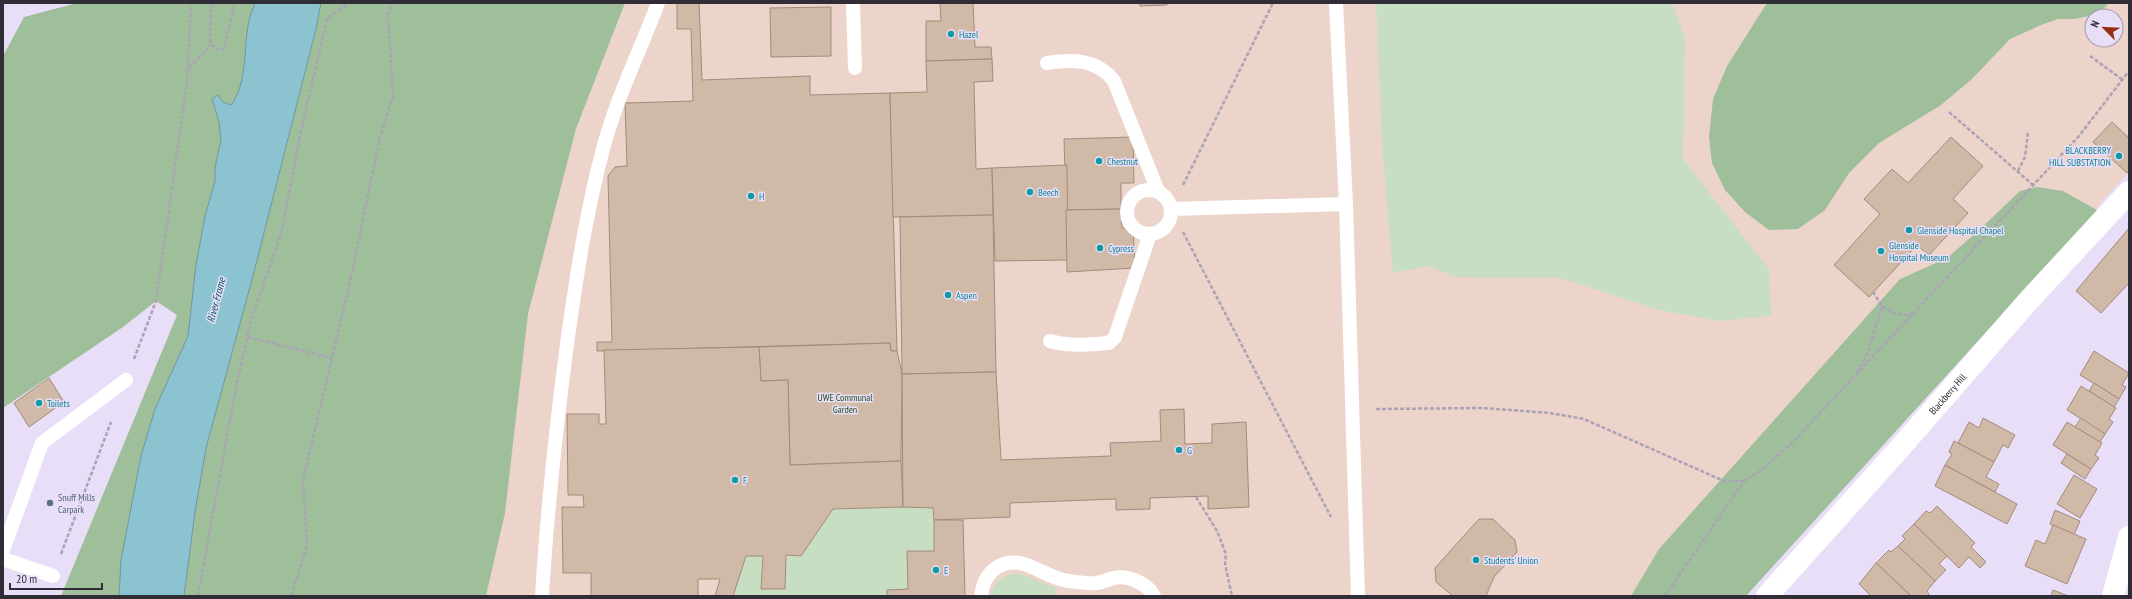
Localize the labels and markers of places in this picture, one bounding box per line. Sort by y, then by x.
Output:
place label: Hazel [959,28,979,41]
marker: Hazel [946,29,956,39]
place label: BLACKBERRY HILL SUBSTATION [2049,144,2111,169]
marker: BLACKBERRY HILL SUBSTATION [2114,151,2124,161]
place label: Chestnut [1107,155,1138,168]
marker: Chestnut [1094,156,1104,166]
place label: Beech [1038,186,1059,199]
marker: Beech [1025,187,1035,197]
place label: H [759,190,764,203]
marker: H [746,191,756,201]
place label: Glenside Hospital Chapel [1917,224,2004,237]
marker: Glenside Hospital Chapel [1904,225,1914,235]
place label: Glenside Hospital Museum [1889,239,1949,264]
place label: Cypress [1108,242,1135,255]
marker: Cypress [1095,243,1105,253]
marker: Glenside Hospital Museum [1876,246,1886,256]
place label: Aspen [956,289,977,302]
marker: Aspen [943,290,953,300]
place label: Toilets [47,397,70,410]
marker: Toilets [34,398,44,408]
place label: G [1187,444,1192,457]
marker: G [1174,445,1184,455]
place label: F [743,474,747,487]
marker: F [730,475,740,485]
place label: Snuff Mills Carpark [58,491,95,516]
marker: Snuff Mills Carpark [45,498,55,508]
place label: Students' Union [1484,554,1538,567]
marker: Students' Union [1471,555,1481,565]
place label: E [944,564,948,577]
marker: E [931,565,941,575]

